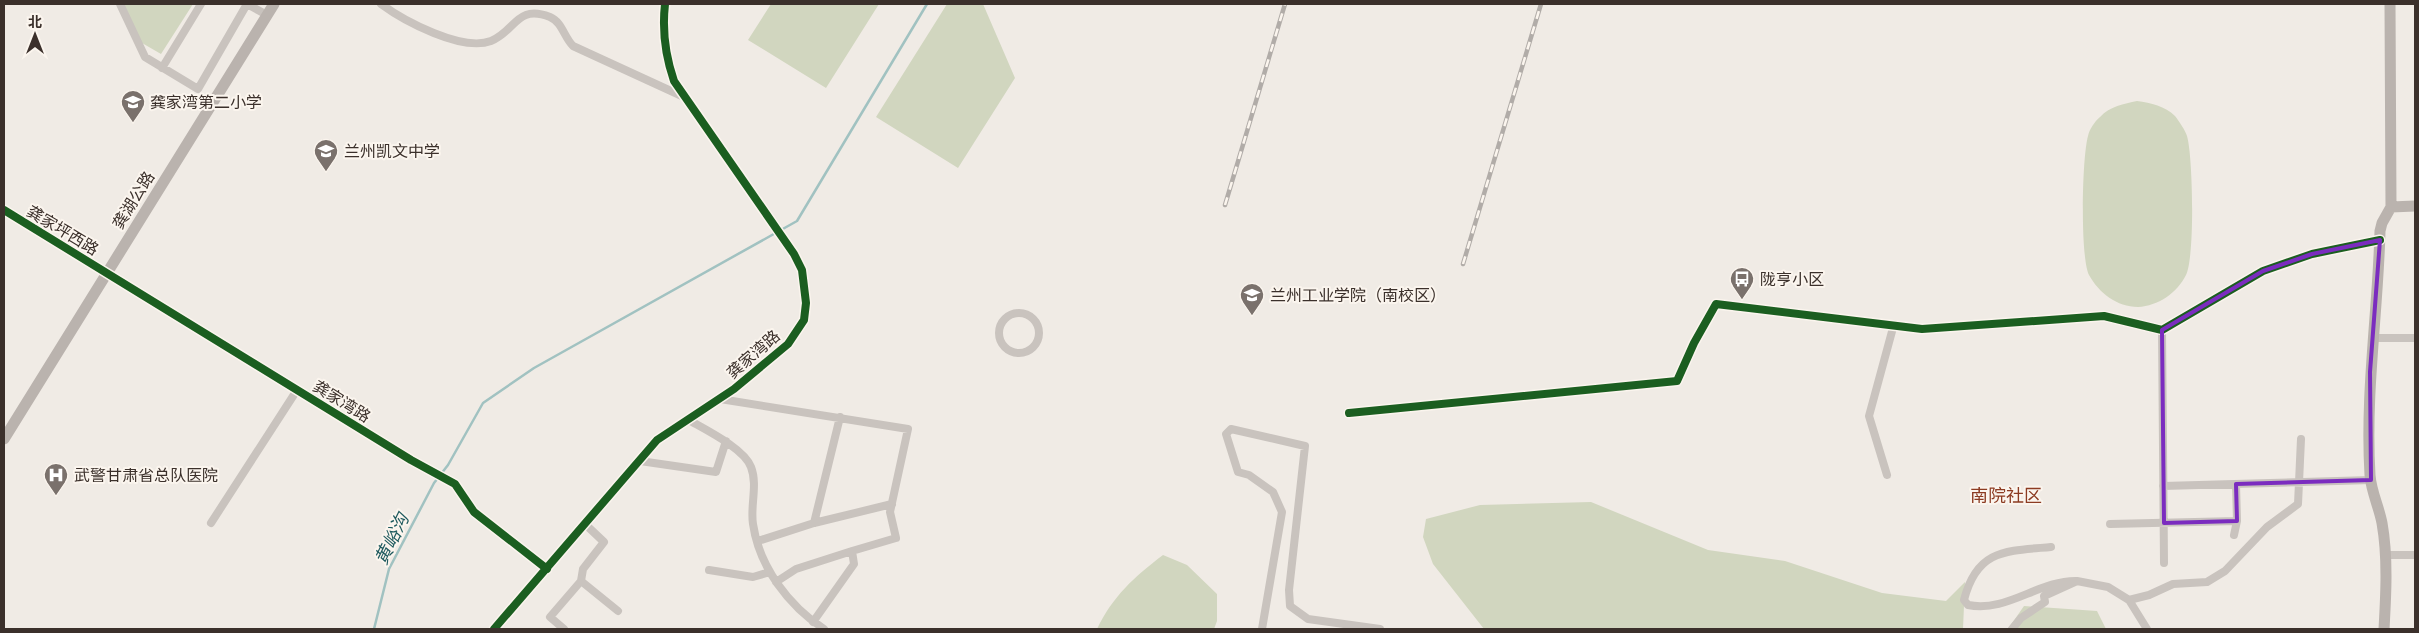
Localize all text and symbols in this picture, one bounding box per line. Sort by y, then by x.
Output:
north arrow [10,10,60,60]
text: 北 [28,13,42,30]
school or university icon: 龚家湾第二小学 [120,89,146,123]
place label: 龚家湾第二小学 [150,92,262,111]
school or university icon: 兰州凯文中学 [313,138,339,172]
place label: 兰州凯文中学 [344,141,440,160]
street label: 龚湖公路 [108,168,158,232]
street label: 龚家坪西路 [24,201,102,258]
bus stop icon: 陇亨小区 [1729,266,1755,300]
place label: 陇亨小区 [1760,269,1824,288]
school or university icon: 兰州工业学院（南校区） [1239,282,1265,316]
place label: 兰州工业学院（南校区） [1270,285,1446,304]
street label: 龚家湾路 [722,325,783,382]
street label: 龚家湾路 [310,376,374,426]
hospital icon: 武警甘肃省总队医院 [43,462,69,496]
place label: 武警甘肃省总队医院 [74,465,218,484]
district label: 南院社区 [1970,484,2042,506]
water label: 黄峪沟 [369,508,414,568]

